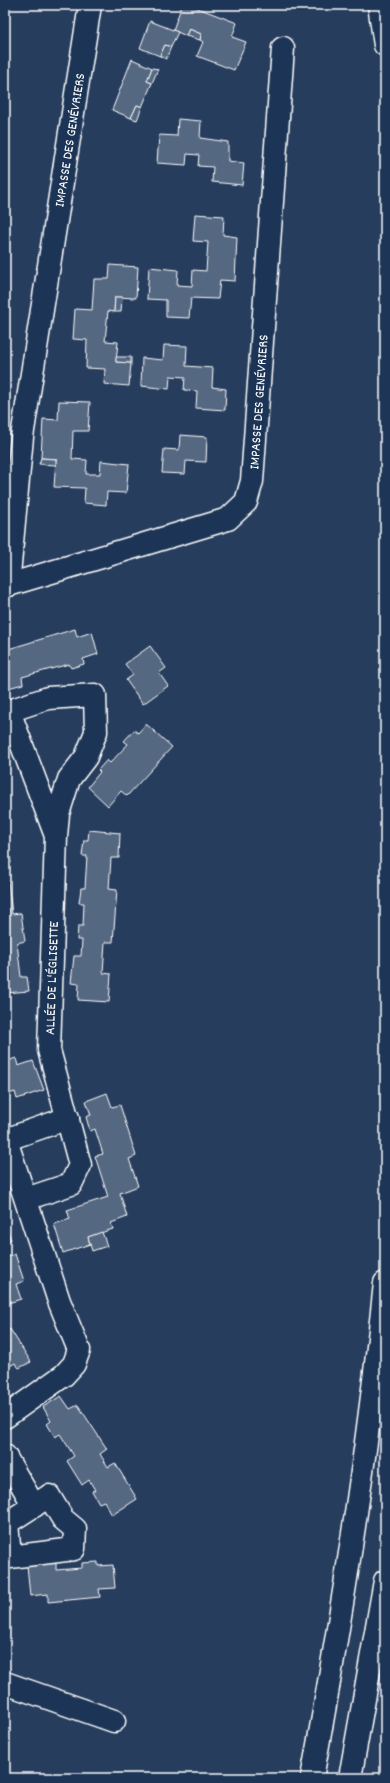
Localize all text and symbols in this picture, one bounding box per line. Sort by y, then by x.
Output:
street label: IMPASSE DES GENÉVRIERS [51,72,91,209]
street label: IMPASSE DES GENÉVRIERS [245,334,275,470]
street label: ALLÉE DE L'ÉGLISETTE [41,920,65,1035]

